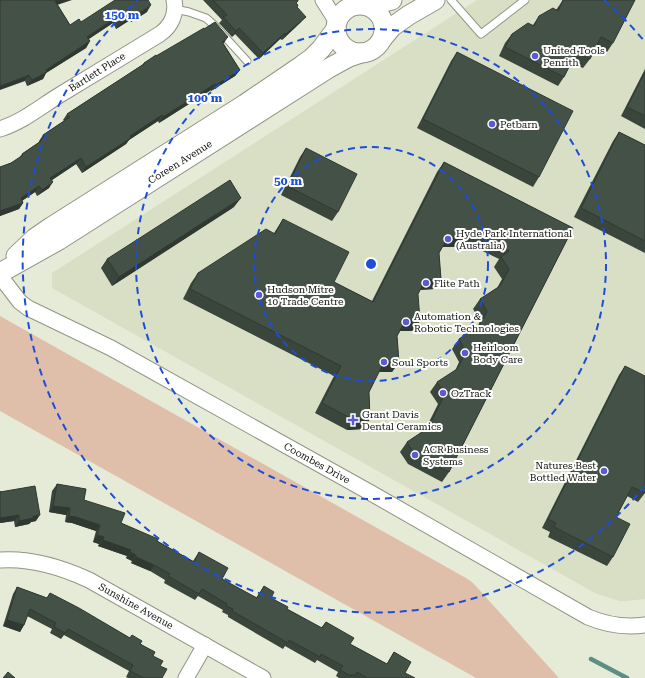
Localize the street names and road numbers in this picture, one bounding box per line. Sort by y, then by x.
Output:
street label: Bartlett Place [67,50,128,94]
street label: Coreen Avenue [146,138,214,186]
street label: Coombes Drive [282,440,352,486]
street label: Sunshine Avenue [97,581,176,631]

